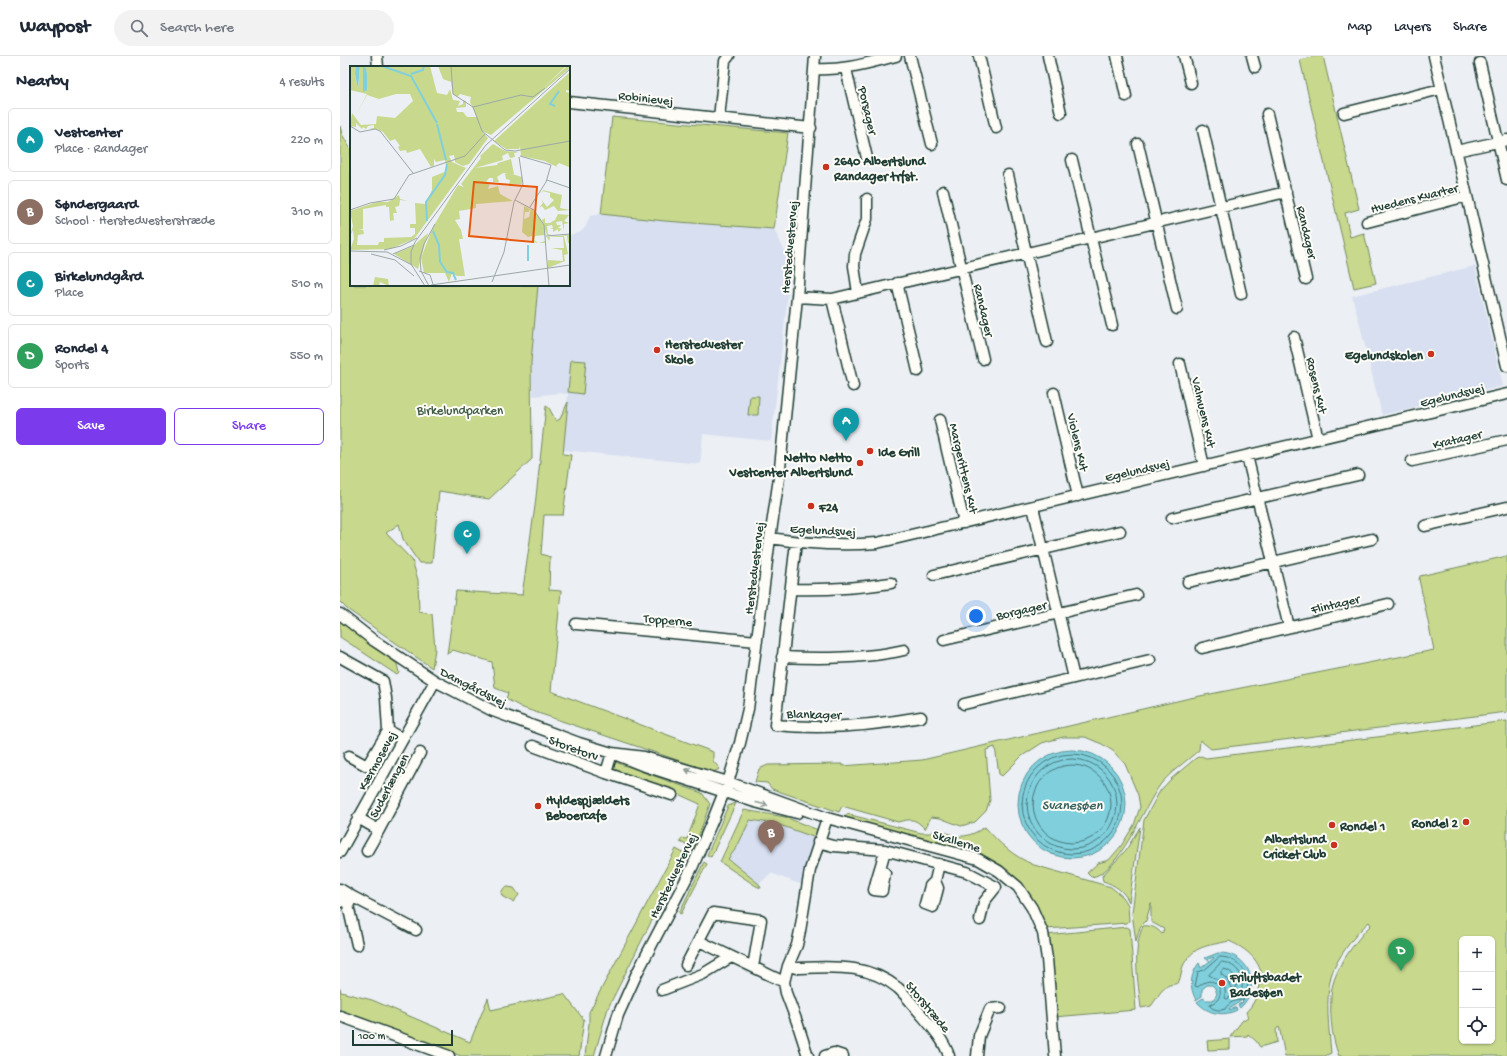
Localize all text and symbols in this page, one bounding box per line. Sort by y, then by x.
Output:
search box [114,10,394,46]
text: Waypost [20,16,90,39]
icon: search [128,17,150,39]
text: Search here [160,19,234,37]
text: Map [1348,19,1372,36]
text: Layers [1394,19,1431,36]
text: Share [1453,19,1487,36]
inset map [350,66,570,286]
text: Nearby [16,72,69,92]
text: 4 results [280,75,324,90]
street label: Porsager [853,84,880,138]
street label: Robinievej [618,89,674,110]
text: Vestcenter [55,124,122,142]
text: A [26,133,34,148]
text: 220 m [291,133,323,148]
text: Place · Randager [55,142,147,157]
place label: 2640 Albertslund Randager trfst. [833,155,927,185]
marker: 2640 Albertslund Randager trfst. [821,162,831,172]
street label: Hvedens Kvarter [1369,181,1461,218]
text: Søndergaard [55,196,138,214]
street label: Herstedvestervej [779,200,802,294]
text: B [27,205,33,220]
text: 310 m [291,205,323,220]
street label: Randager [1292,205,1319,262]
text: School · Herstedvesterstræde [55,214,215,229]
text: Birkelundgård [55,268,143,286]
text: C [26,277,34,292]
text: 510 m [291,277,323,292]
street label: Randager [969,283,996,340]
text: Place [55,286,83,301]
place label: Herstedvester Skole [665,338,743,368]
text: Rondel 4 [55,340,108,358]
marker: Herstedvester Skole [652,345,662,355]
text: D [26,349,34,364]
text: 550 m [290,349,323,364]
place label: Egelundskolen [1345,349,1424,364]
marker: Egelundskolen [1426,349,1436,359]
street label: Rosens Kvt [1302,356,1330,417]
text: Sports [55,358,89,373]
street label: Valmuens Kvt [1187,375,1218,451]
street label: Egelundsvej [1419,381,1486,412]
park label: Birkelundparken [416,404,504,419]
button: Save [16,408,166,445]
button: Share [174,408,324,445]
pin: A [833,408,859,441]
street label: Violens Kvt [1062,411,1091,474]
street label: Margerittens Kvt [945,422,981,517]
street label: Kratager [1431,427,1485,453]
marker: Ide Grill [865,446,875,456]
place label: Ide Grill [878,446,920,461]
place label: Netto Netto Vestcenter Albertslund [728,451,853,481]
street label: Egelundsvej [1104,457,1171,486]
marker: Netto Netto Vestcenter Albertslund [855,458,865,468]
marker: F24 [806,501,816,511]
place label: F24 [818,501,839,516]
pin: C [454,521,480,554]
street label: Herstedvestervej [742,521,769,615]
street label: Egelundsvej [790,522,856,541]
street label: Flintager [1309,592,1363,619]
street label: Borgager [994,598,1050,625]
your location [966,606,986,626]
street label: Topperne [642,612,693,631]
street label: Damgårdsvej [436,665,509,711]
street label: Blankager [786,708,843,723]
street label: Kærmosevej [356,729,401,793]
street label: Storetorv [546,733,600,765]
street label: Suderlængen [367,751,414,821]
one-way arrow [685,767,698,774]
place label: Hyldespjældets Beboercafe [545,794,630,824]
water label: Svanesøen [1042,798,1103,815]
marker: Hyldespjældets Beboercafe [533,801,543,811]
one-way arrow [755,801,768,808]
place label: Rondel 2 [1411,817,1459,832]
marker: Rondel 2 [1461,817,1471,827]
pin: B [758,820,784,853]
marker: Rondel 1 [1327,820,1337,830]
place label: Rondel 1 [1339,820,1385,835]
street label: Skallerne [931,828,982,857]
street label: Herstedvestervej [647,831,701,921]
place label: Albertslund Cricket Club [1262,833,1327,863]
marker: Albertslund Cricket Club [1329,840,1339,850]
map controls [1459,936,1495,1044]
button: + [1459,936,1495,972]
pin: D [1388,938,1414,971]
place label: Friluftsbadet Badesøen [1229,970,1303,1001]
button: − [1459,972,1495,1008]
marker: Friluftsbadet Badesøen [1217,978,1227,988]
street label: Storstræde [901,979,953,1036]
button: locate [1459,1008,1495,1044]
scale bar [352,1028,453,1047]
text: 100 m [358,1031,385,1043]

